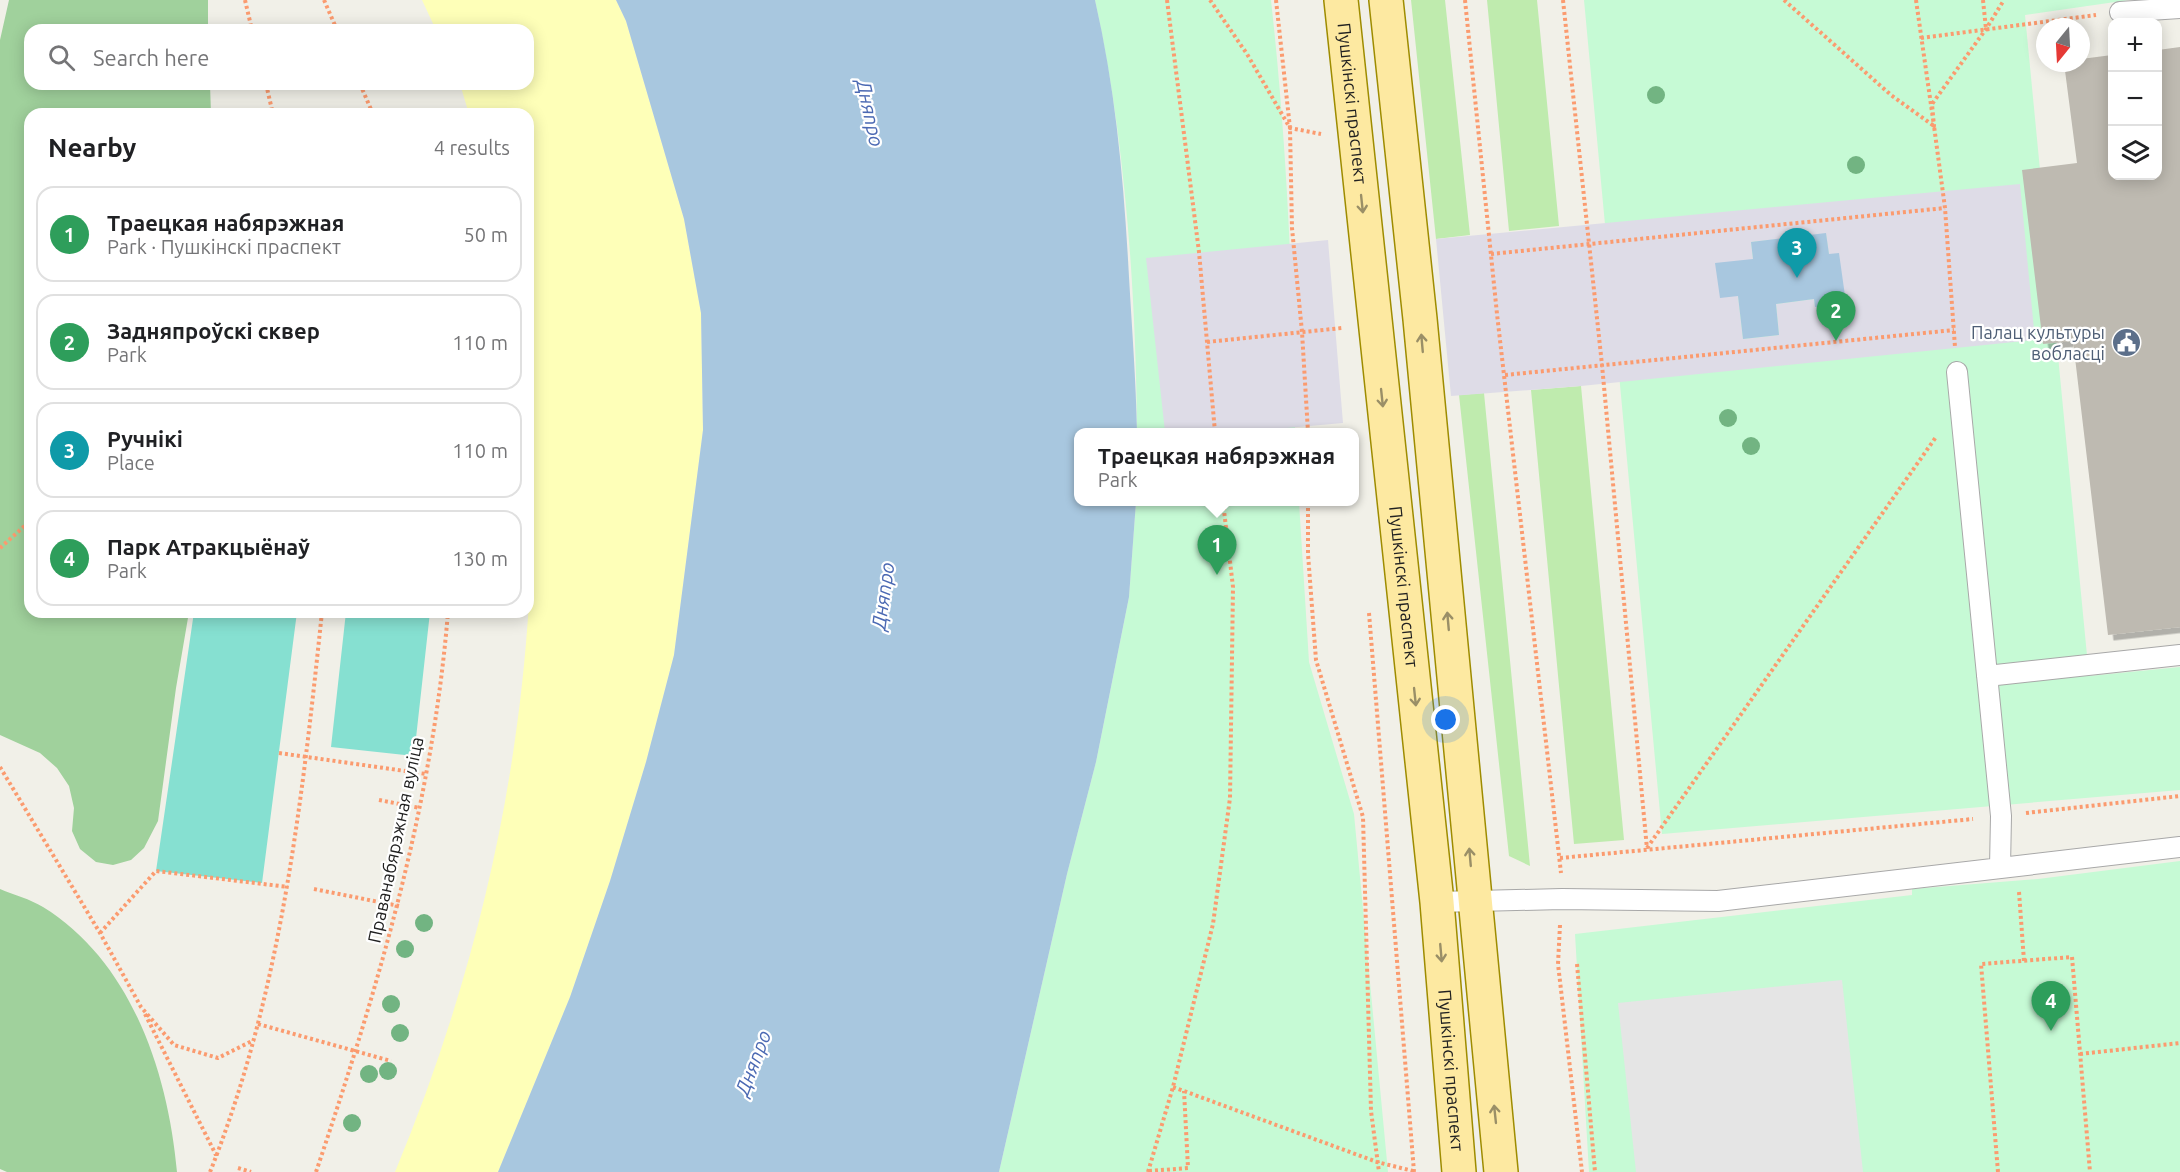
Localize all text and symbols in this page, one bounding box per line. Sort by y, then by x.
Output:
north arrow [2036,18,2090,72]
map controls [2108,18,2162,180]
button: + [2108,18,2162,72]
street label: Пушкінскі праспект [1334,22,1372,185]
search box [24,24,534,90]
icon: search [45,41,78,74]
text: Search here [93,45,209,70]
button: − [2108,72,2162,126]
water label: Дняпро [852,76,889,148]
button: layers [2108,126,2162,180]
text: Nearby [48,133,136,162]
text: 4 results [434,136,510,159]
one-way arrow [1357,194,1368,214]
text: Траецкая набярэжная [107,210,344,235]
text: 1 [64,223,75,246]
text: 50 m [464,223,508,246]
pin: 3 [1778,228,1816,278]
text: Park · Пушкінскі праспект [107,235,341,258]
pin: 2 [1816,292,1856,341]
text: Задняпроўскі сквер [107,318,320,343]
place label: Палац культуры вобласці [1971,322,2105,363]
public building icon: Палац культуры вобласці [2110,327,2142,359]
text: 2 [64,331,75,354]
text: 110 m [452,331,508,354]
one-way arrow [1416,334,1427,354]
text: Park [107,343,147,366]
one-way arrow [1377,388,1388,408]
text: Ручнікі [107,426,183,451]
popup [1074,428,1359,506]
text: 3 [64,439,75,462]
text: 110 m [452,439,508,462]
text: Траецкая набярэжная [1098,443,1335,468]
text: Place [107,451,155,474]
text: Park [1098,468,1138,491]
street label: Пушкінскі праспект [1386,505,1423,668]
pin: 1 [1198,526,1236,575]
text: Парк Атракцыёнаў [107,534,310,559]
text: 4 [64,547,75,570]
text: 130 m [452,547,508,570]
text: Park [107,559,147,582]
water label: Дняпро [866,561,899,633]
one-way arrow [1442,612,1453,632]
one-way arrow [1409,686,1420,706]
your location [1431,705,1460,734]
street label: Праванабярэжная вуліца [363,735,427,945]
one-way arrow [1464,848,1475,868]
one-way arrow [1436,943,1447,963]
pin: 4 [2032,982,2070,1031]
street label: Пушкінскі праспект [1435,989,1468,1152]
water label: Дняпро [729,1027,775,1100]
one-way arrow [1489,1104,1500,1124]

